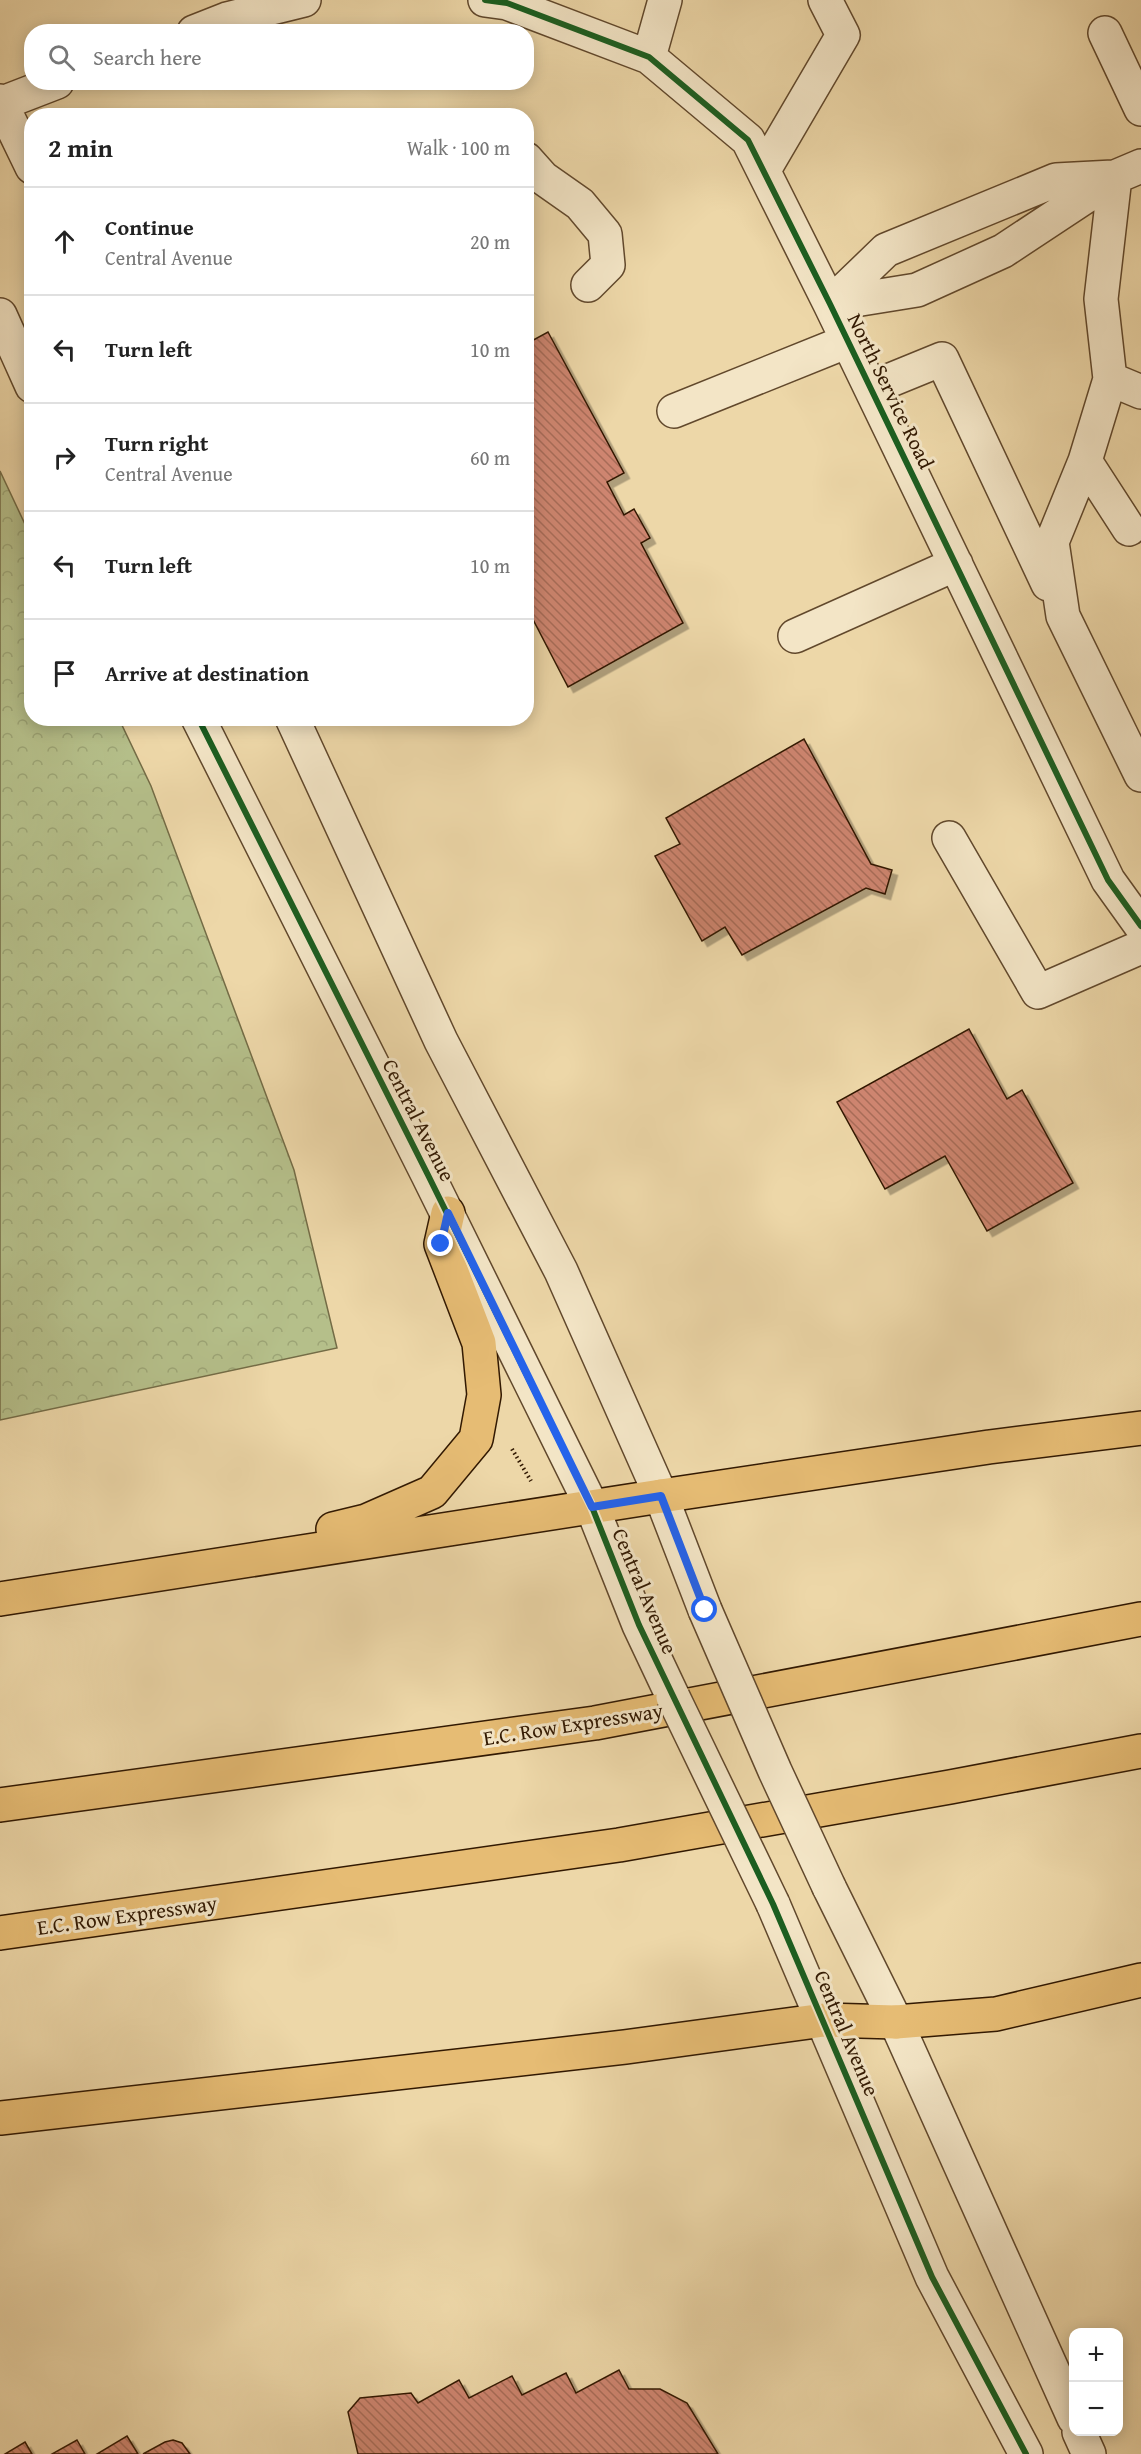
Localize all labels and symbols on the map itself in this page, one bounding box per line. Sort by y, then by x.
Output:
street label: North Service Road [840,308,942,475]
street label: Central Avenue [375,1053,463,1187]
route end [427,1230,453,1256]
street label: Central Avenue [605,1523,685,1659]
route start [691,1596,717,1622]
street label: E.C. Row Expressway [481,1694,666,1753]
street label: E.C. Row Expressway [35,1887,219,1943]
street label: Central Avenue [807,1965,887,2101]

